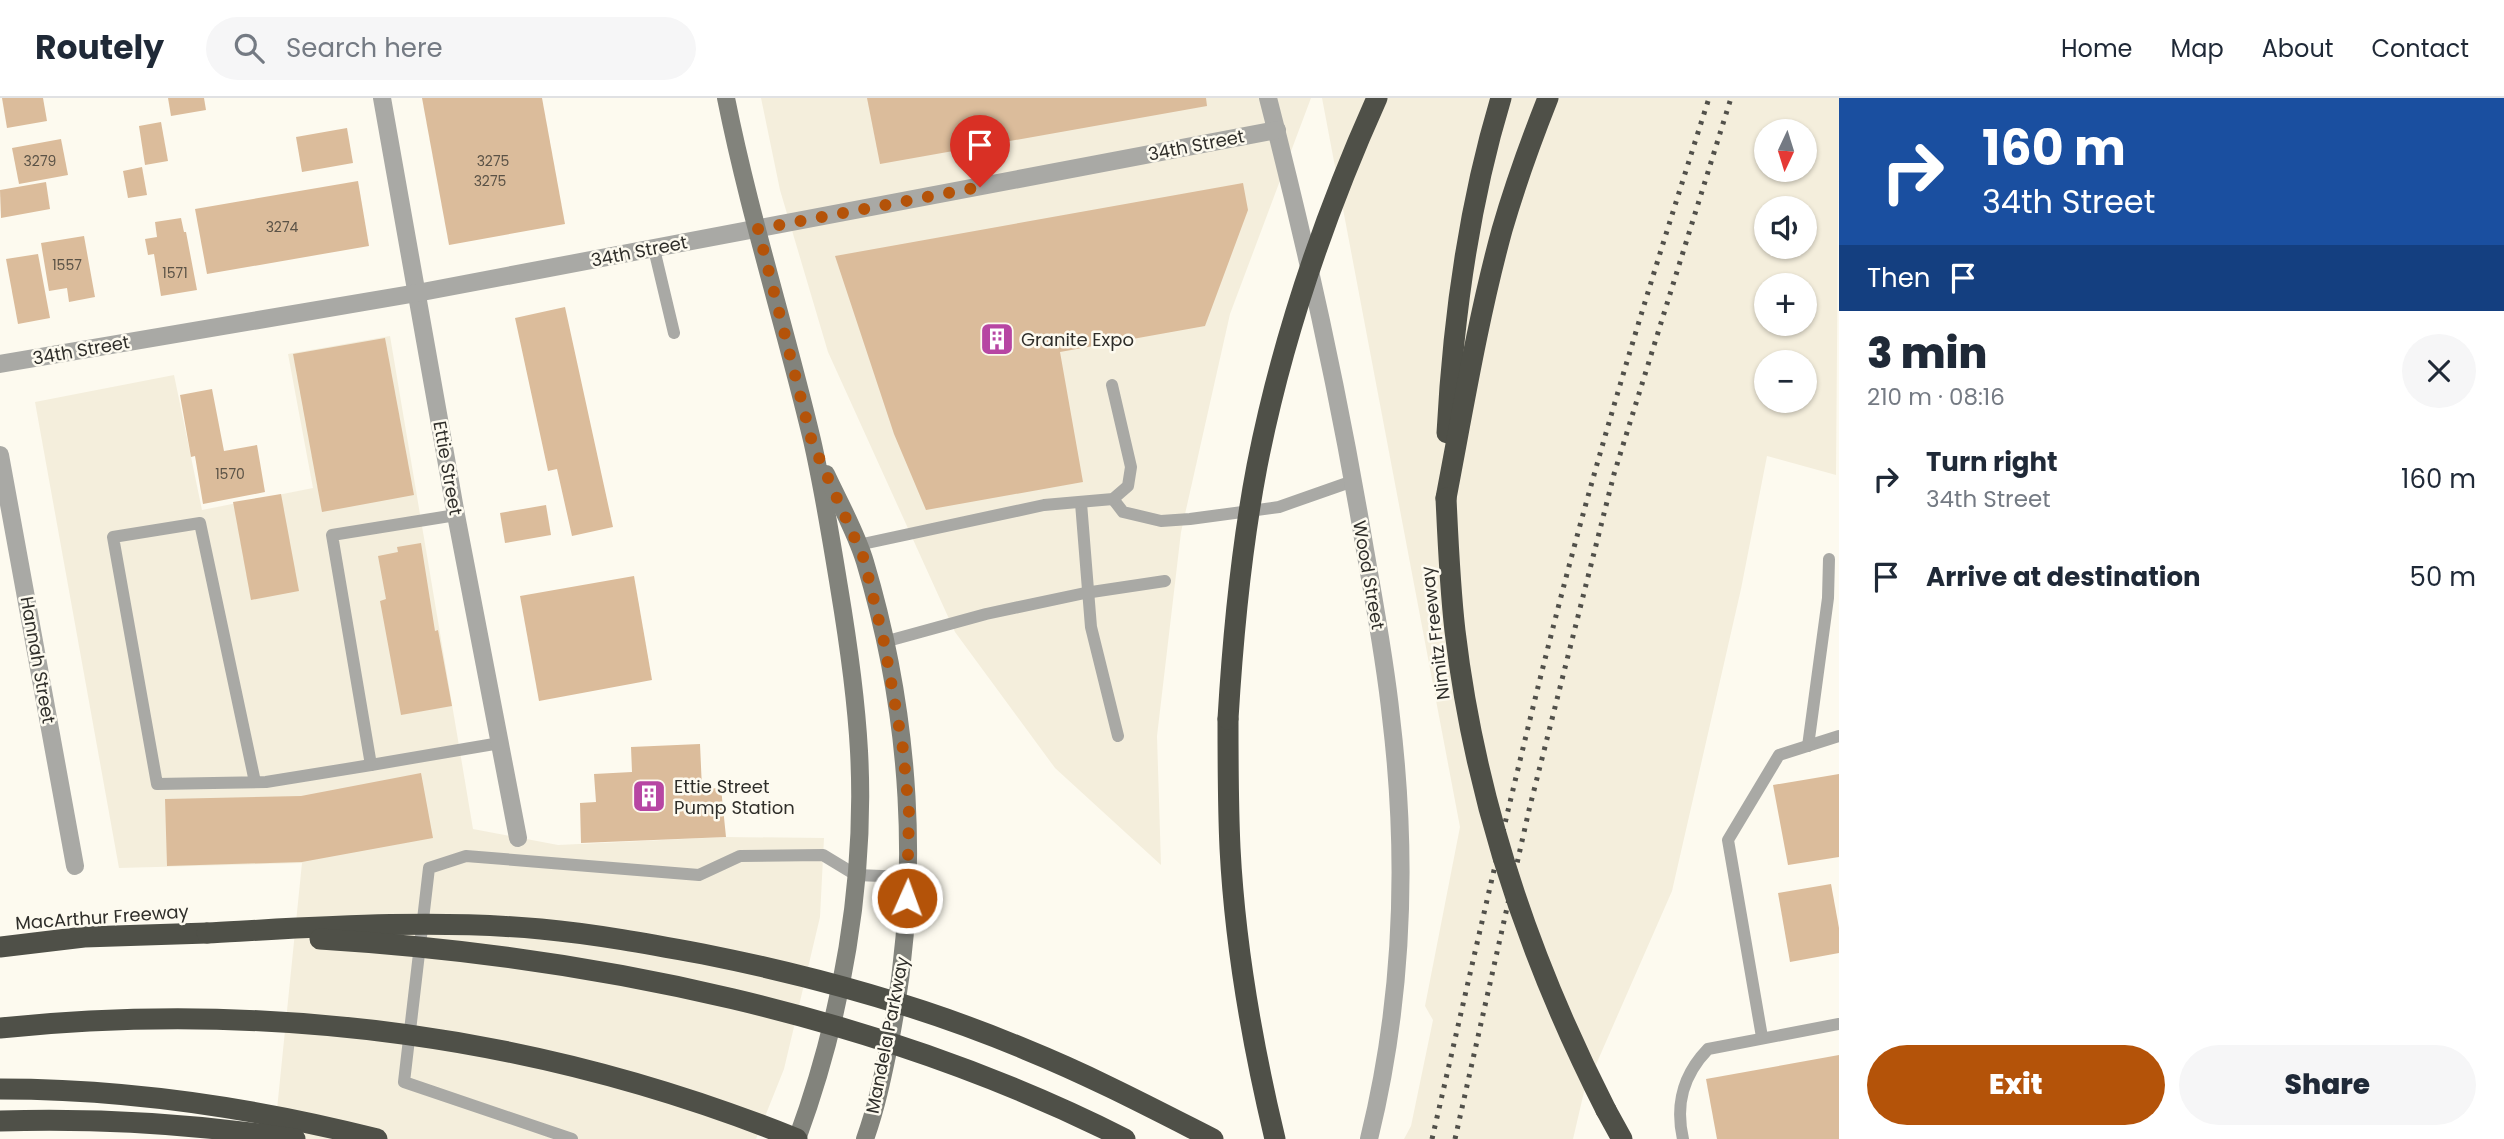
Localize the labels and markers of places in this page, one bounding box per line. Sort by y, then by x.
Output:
pin [950,115,1010,187]
building icon: Granite Expo [978,320,1016,358]
place label: Granite Expo [1021,327,1134,352]
place label: Ettie Street Pump Station [674,774,795,820]
building icon: Ettie Street Pump Station [630,777,668,815]

